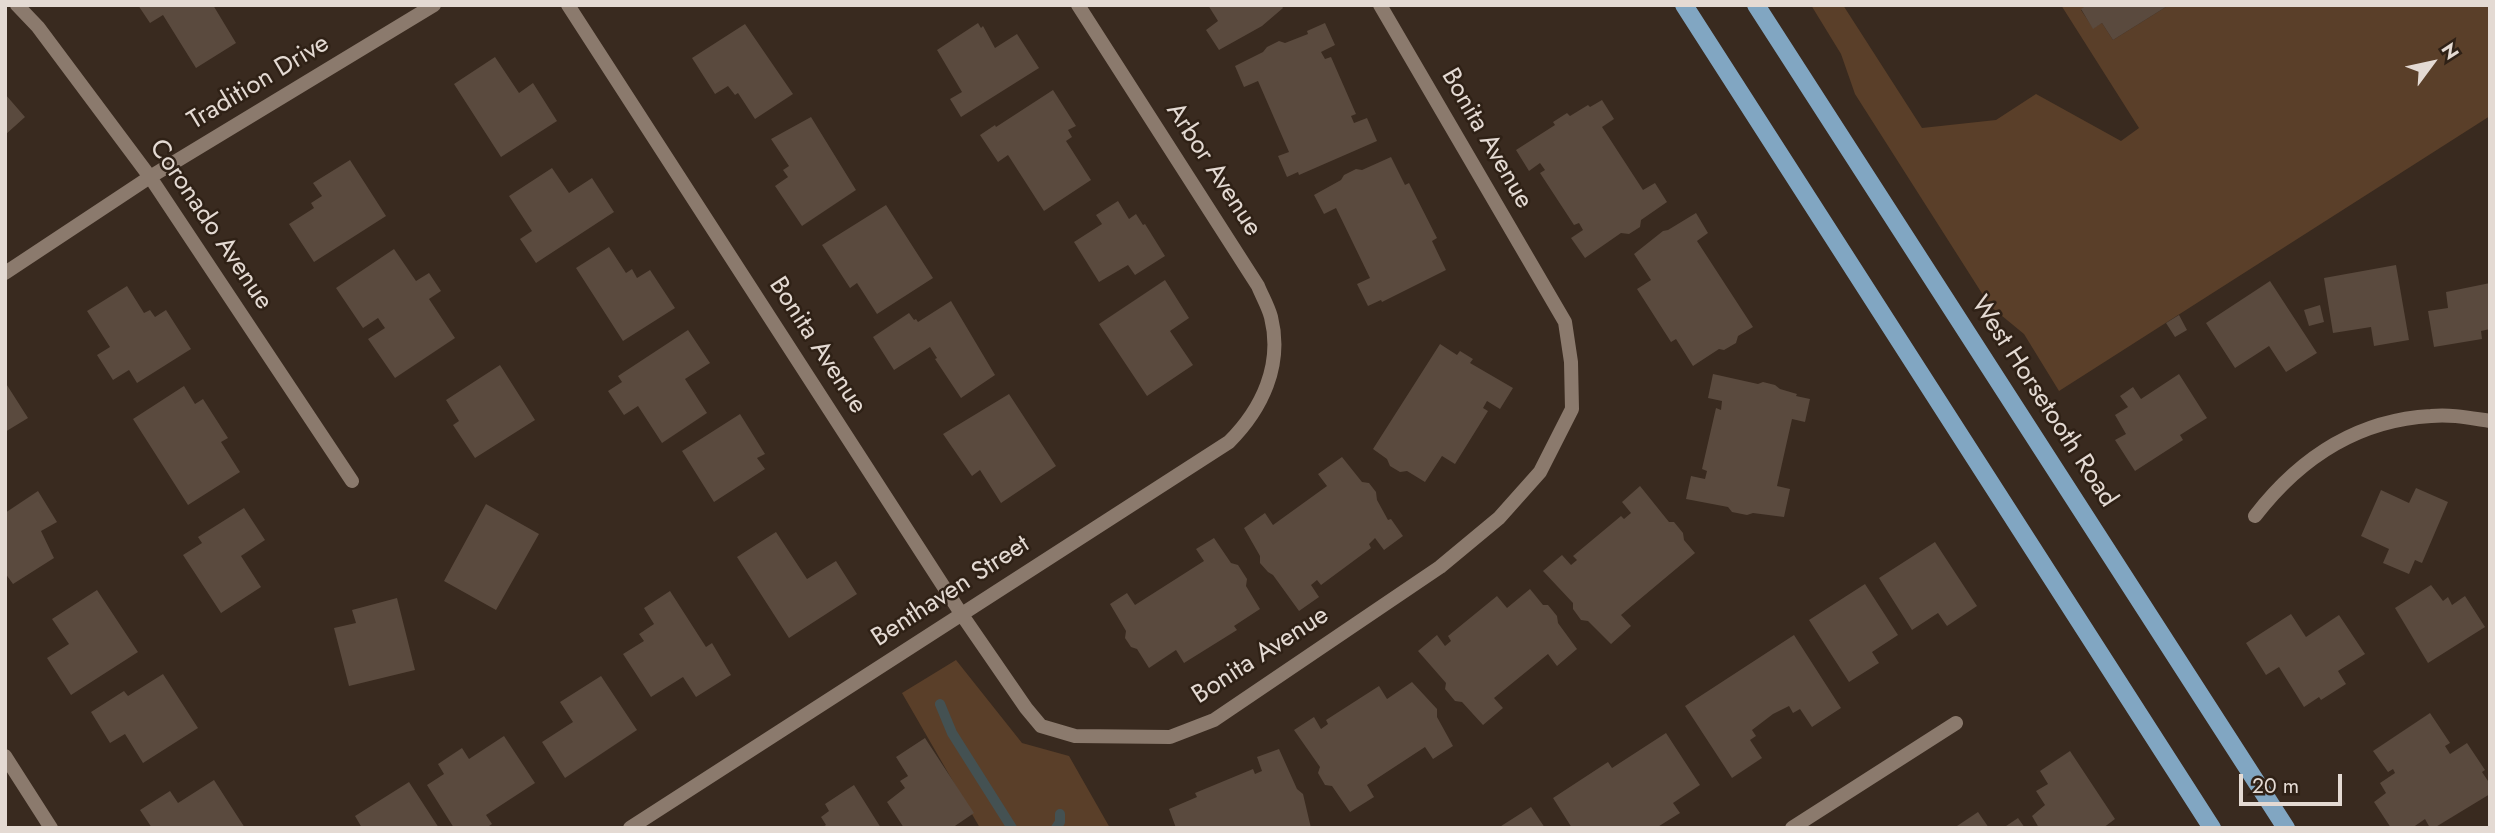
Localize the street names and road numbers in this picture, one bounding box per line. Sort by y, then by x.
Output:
street label: Tradition Drive [183,29,335,137]
street label: Bonita Avenue [1433,63,1539,215]
street label: Arbor Avenue [1158,97,1268,243]
street label: Coronado Avenue [142,134,278,316]
street label: Bonita Avenue [761,272,873,420]
street label: West Horsetooth Road [1963,291,2123,513]
street label: Benthaven Street [866,529,1036,655]
street label: Bonita Avenue [1187,600,1335,712]

